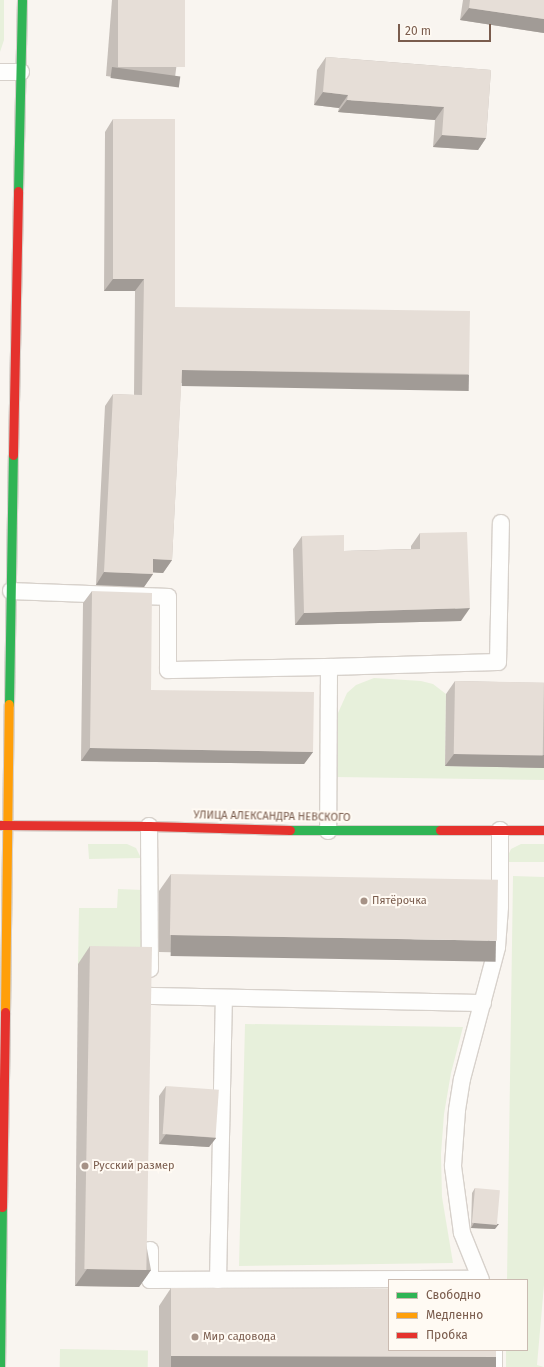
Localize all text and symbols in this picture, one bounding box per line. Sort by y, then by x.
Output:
scale bar [400,16,493,42]
text: 20 m [405,24,431,38]
street label: УЛИЦА АЛЕКСАНДРА НЕВСКОГО [193,809,351,825]
place label: Пятёрочка [372,894,427,908]
marker: Пятёрочка [359,896,369,906]
place label: Русский размер [93,1159,175,1173]
marker: Русский размер [80,1161,90,1171]
legend [388,1279,528,1351]
text: Свободно [426,1288,481,1302]
text: Медленно [426,1308,483,1322]
text: Пробка [426,1328,468,1342]
place label: Мир садовода [203,1330,276,1344]
marker: Мир садовода [190,1332,200,1342]

